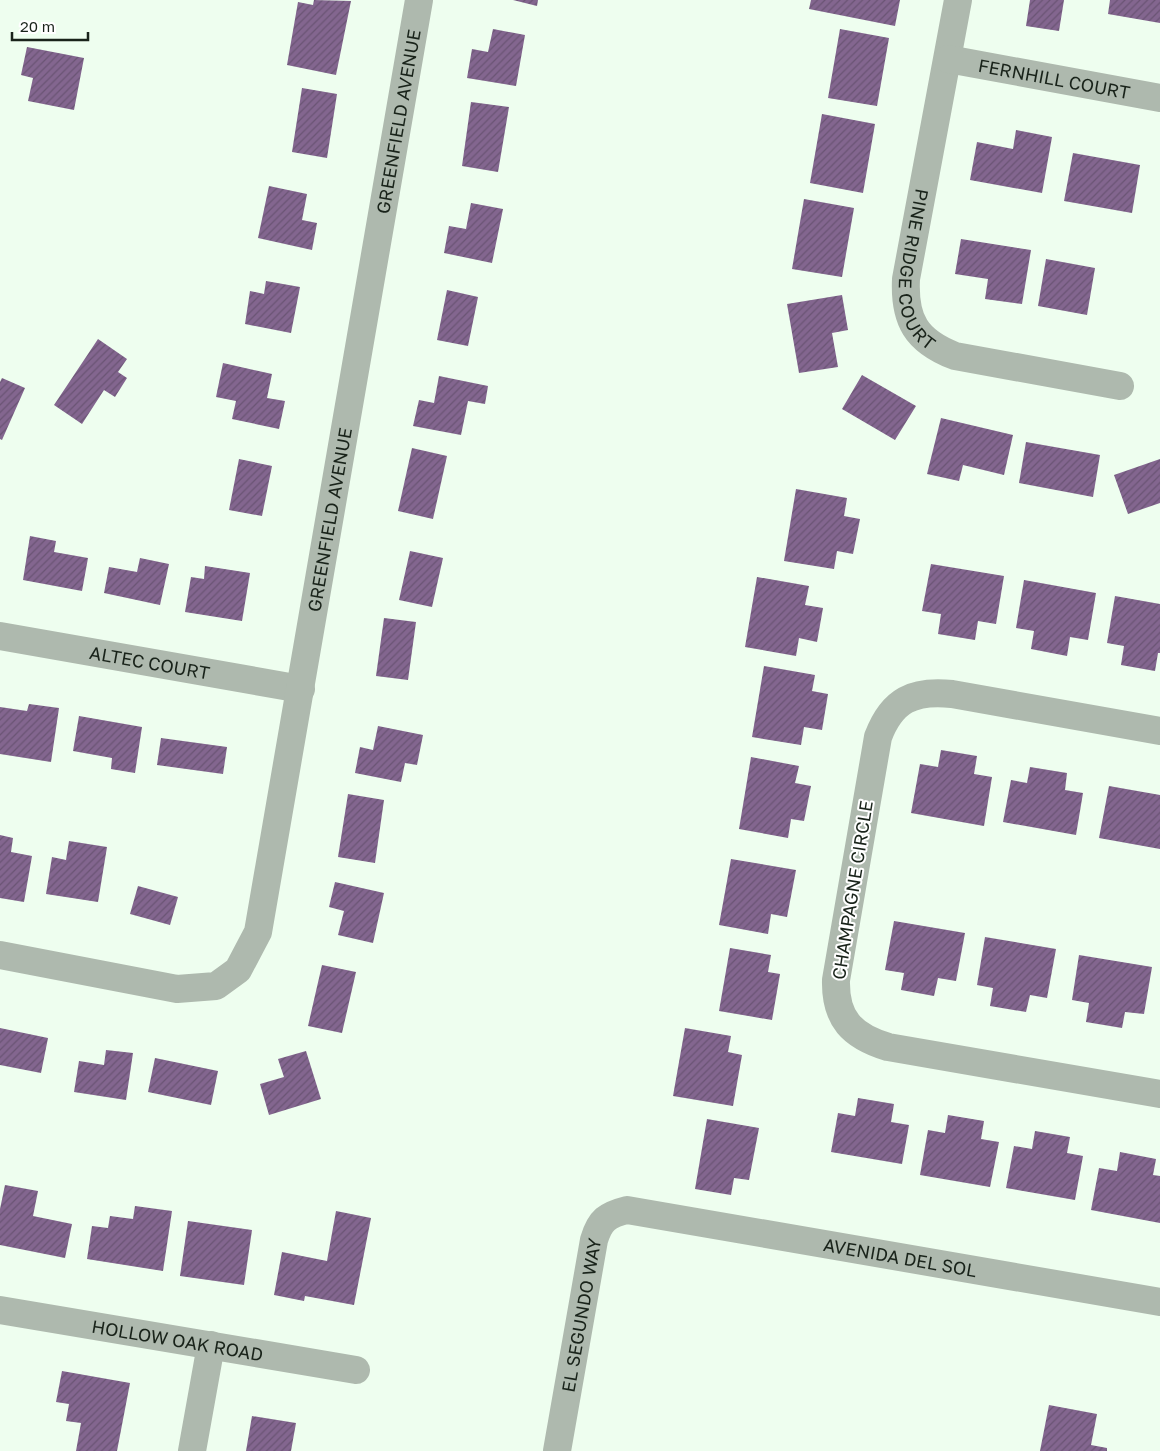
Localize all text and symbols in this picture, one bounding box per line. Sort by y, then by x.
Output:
scale bar [12,10,89,42]
text: 20 m [20,17,55,35]
street label: GREENFIELD AVENUE [371,28,425,215]
street label: FERNHILL COURT [977,54,1132,103]
street label: PINE RIDGE COURT [895,187,940,354]
street label: GREENFIELD AVENUE [303,426,356,613]
street label: ALTEC COURT [88,641,212,684]
street label: CHAMPAGNE CIRCLE [827,799,877,981]
street label: AVENIDA DEL SOL [822,1233,978,1281]
street label: EL SEGUNDO WAY [557,1236,605,1394]
street label: HOLLOW OAK ROAD [90,1315,265,1365]

